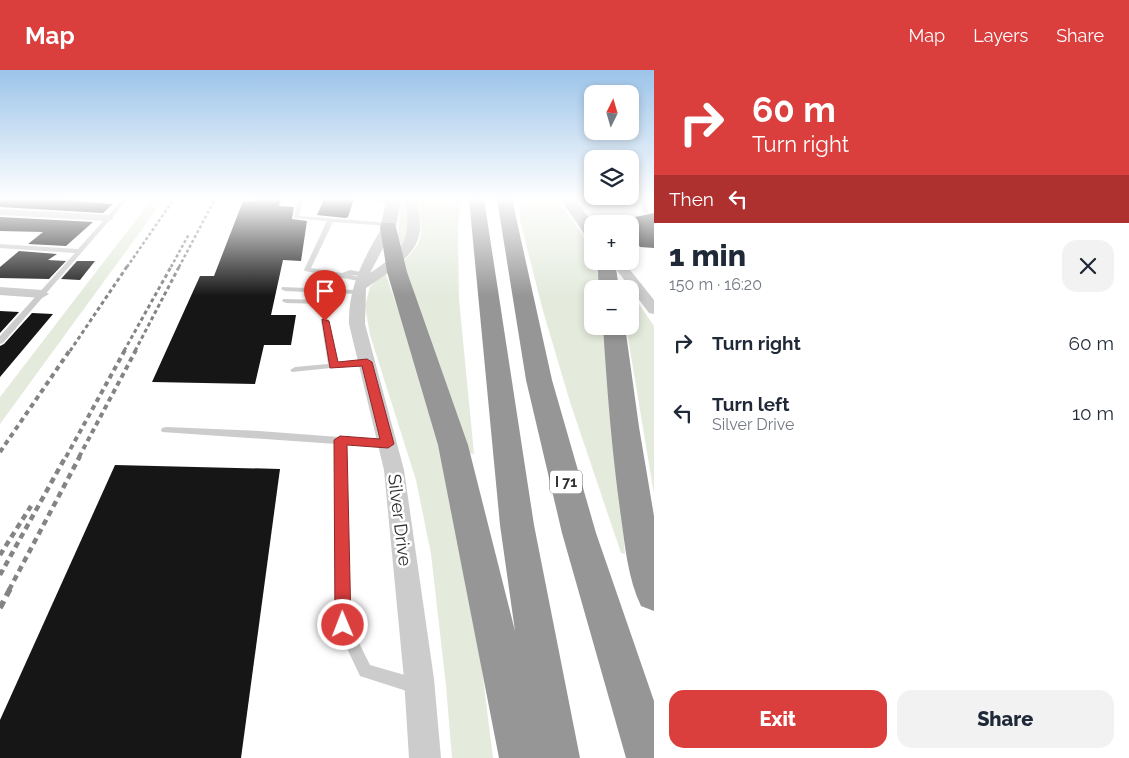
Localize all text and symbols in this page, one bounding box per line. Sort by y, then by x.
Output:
text: Map [25,21,75,50]
text: Map [909,25,945,46]
text: Layers [973,25,1028,46]
text: Share [1056,25,1104,46]
north arrow [584,85,639,140]
map controls [584,85,639,335]
text: 60 m [752,89,836,130]
icon: right [669,90,734,155]
text: Turn right [752,131,849,157]
button: layers [584,150,639,205]
icon: left [724,185,752,213]
text: Then [669,188,714,210]
button: + [584,215,639,270]
text: 1 min [669,238,746,273]
button: close [1062,240,1114,292]
pin [304,270,346,321]
text: 150 m · 16:20 [669,275,762,294]
icon: arrive [311,277,339,305]
button: − [584,280,639,335]
icon: right [669,329,697,357]
text: Turn right [712,332,801,354]
text: 60 m [1069,332,1114,354]
text: Turn left [712,393,789,415]
icon: left [669,399,697,427]
text: 10 m [1072,402,1114,424]
text: Silver Drive [712,415,794,434]
road number: I 71 [550,471,582,494]
street label: Silver Drive [384,473,416,568]
position arrow [316,598,368,650]
button: Exit [669,690,887,748]
button: Share [897,690,1114,748]

